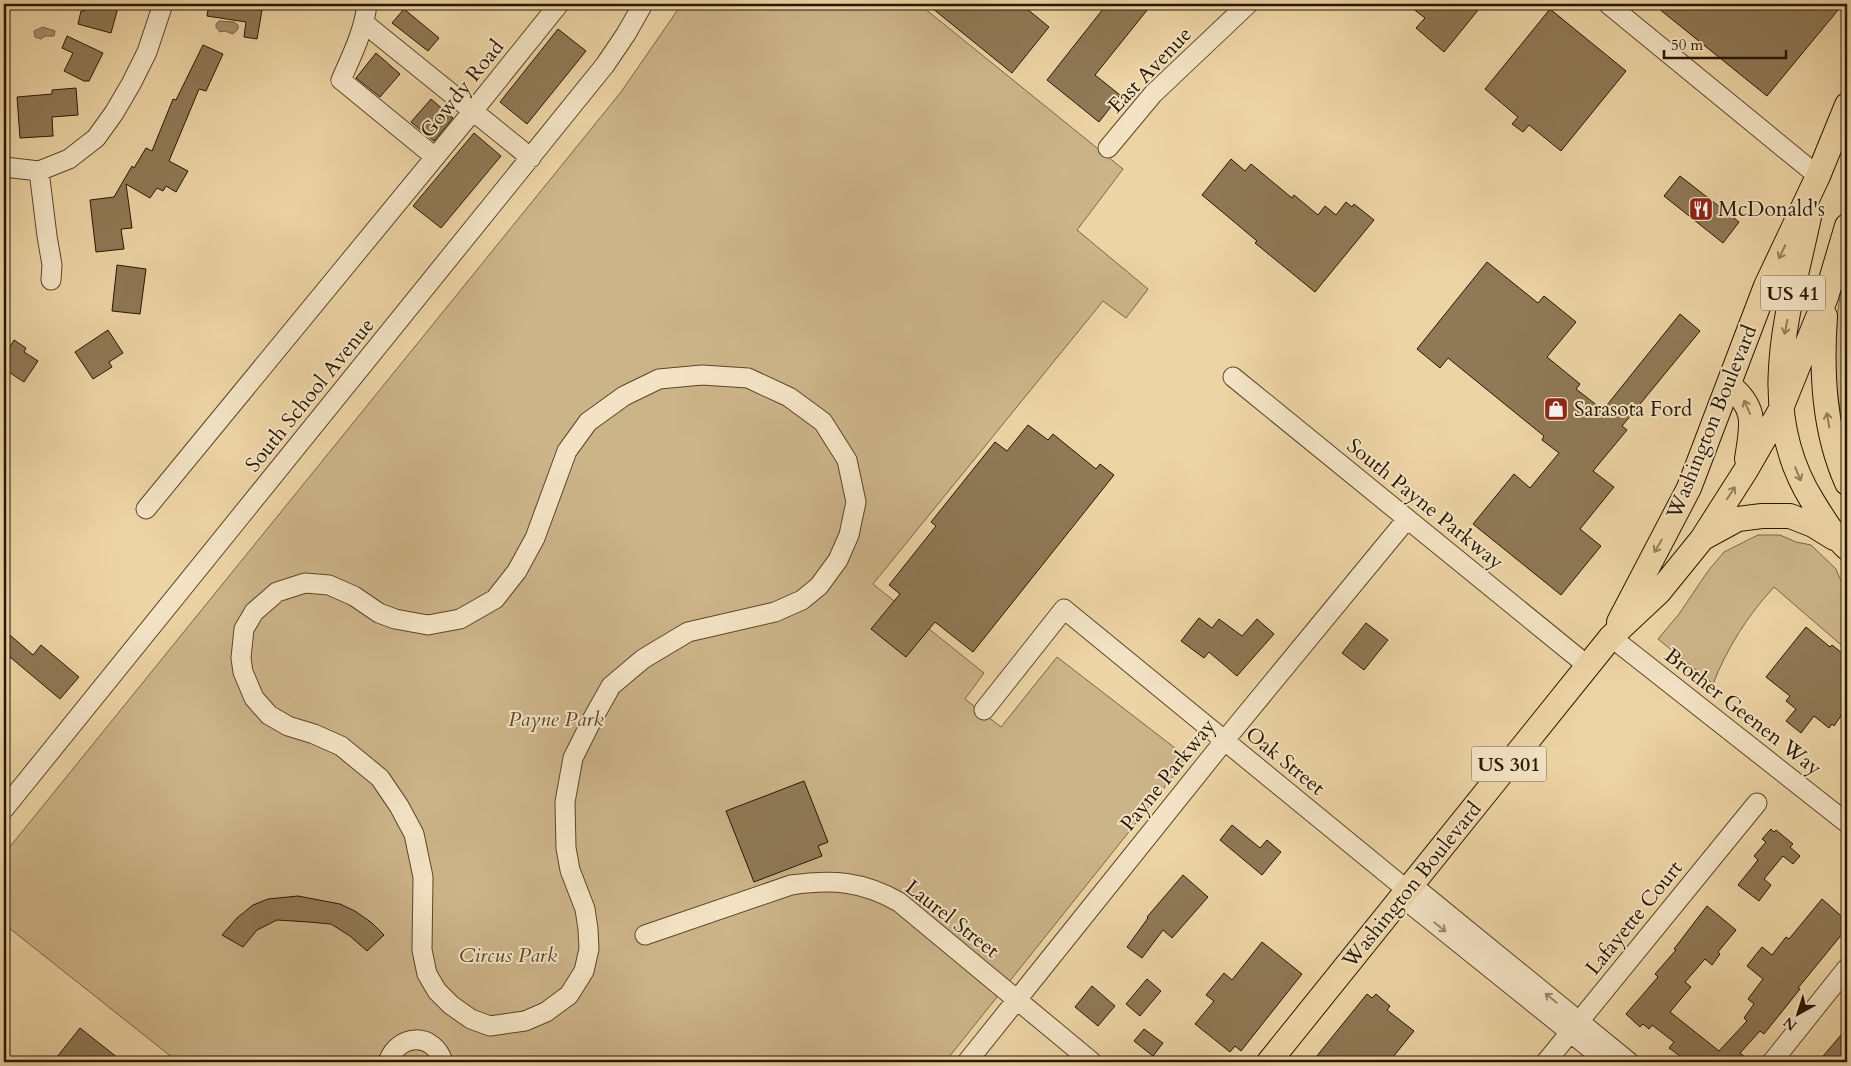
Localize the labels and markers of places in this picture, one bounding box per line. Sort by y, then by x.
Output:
place label: McDonald's [1718,195,1825,224]
restaurant icon: McDonald's [1688,196,1714,222]
place label: Sarasota Ford [1574,395,1692,424]
shop icon: Sarasota Ford [1543,396,1569,422]

